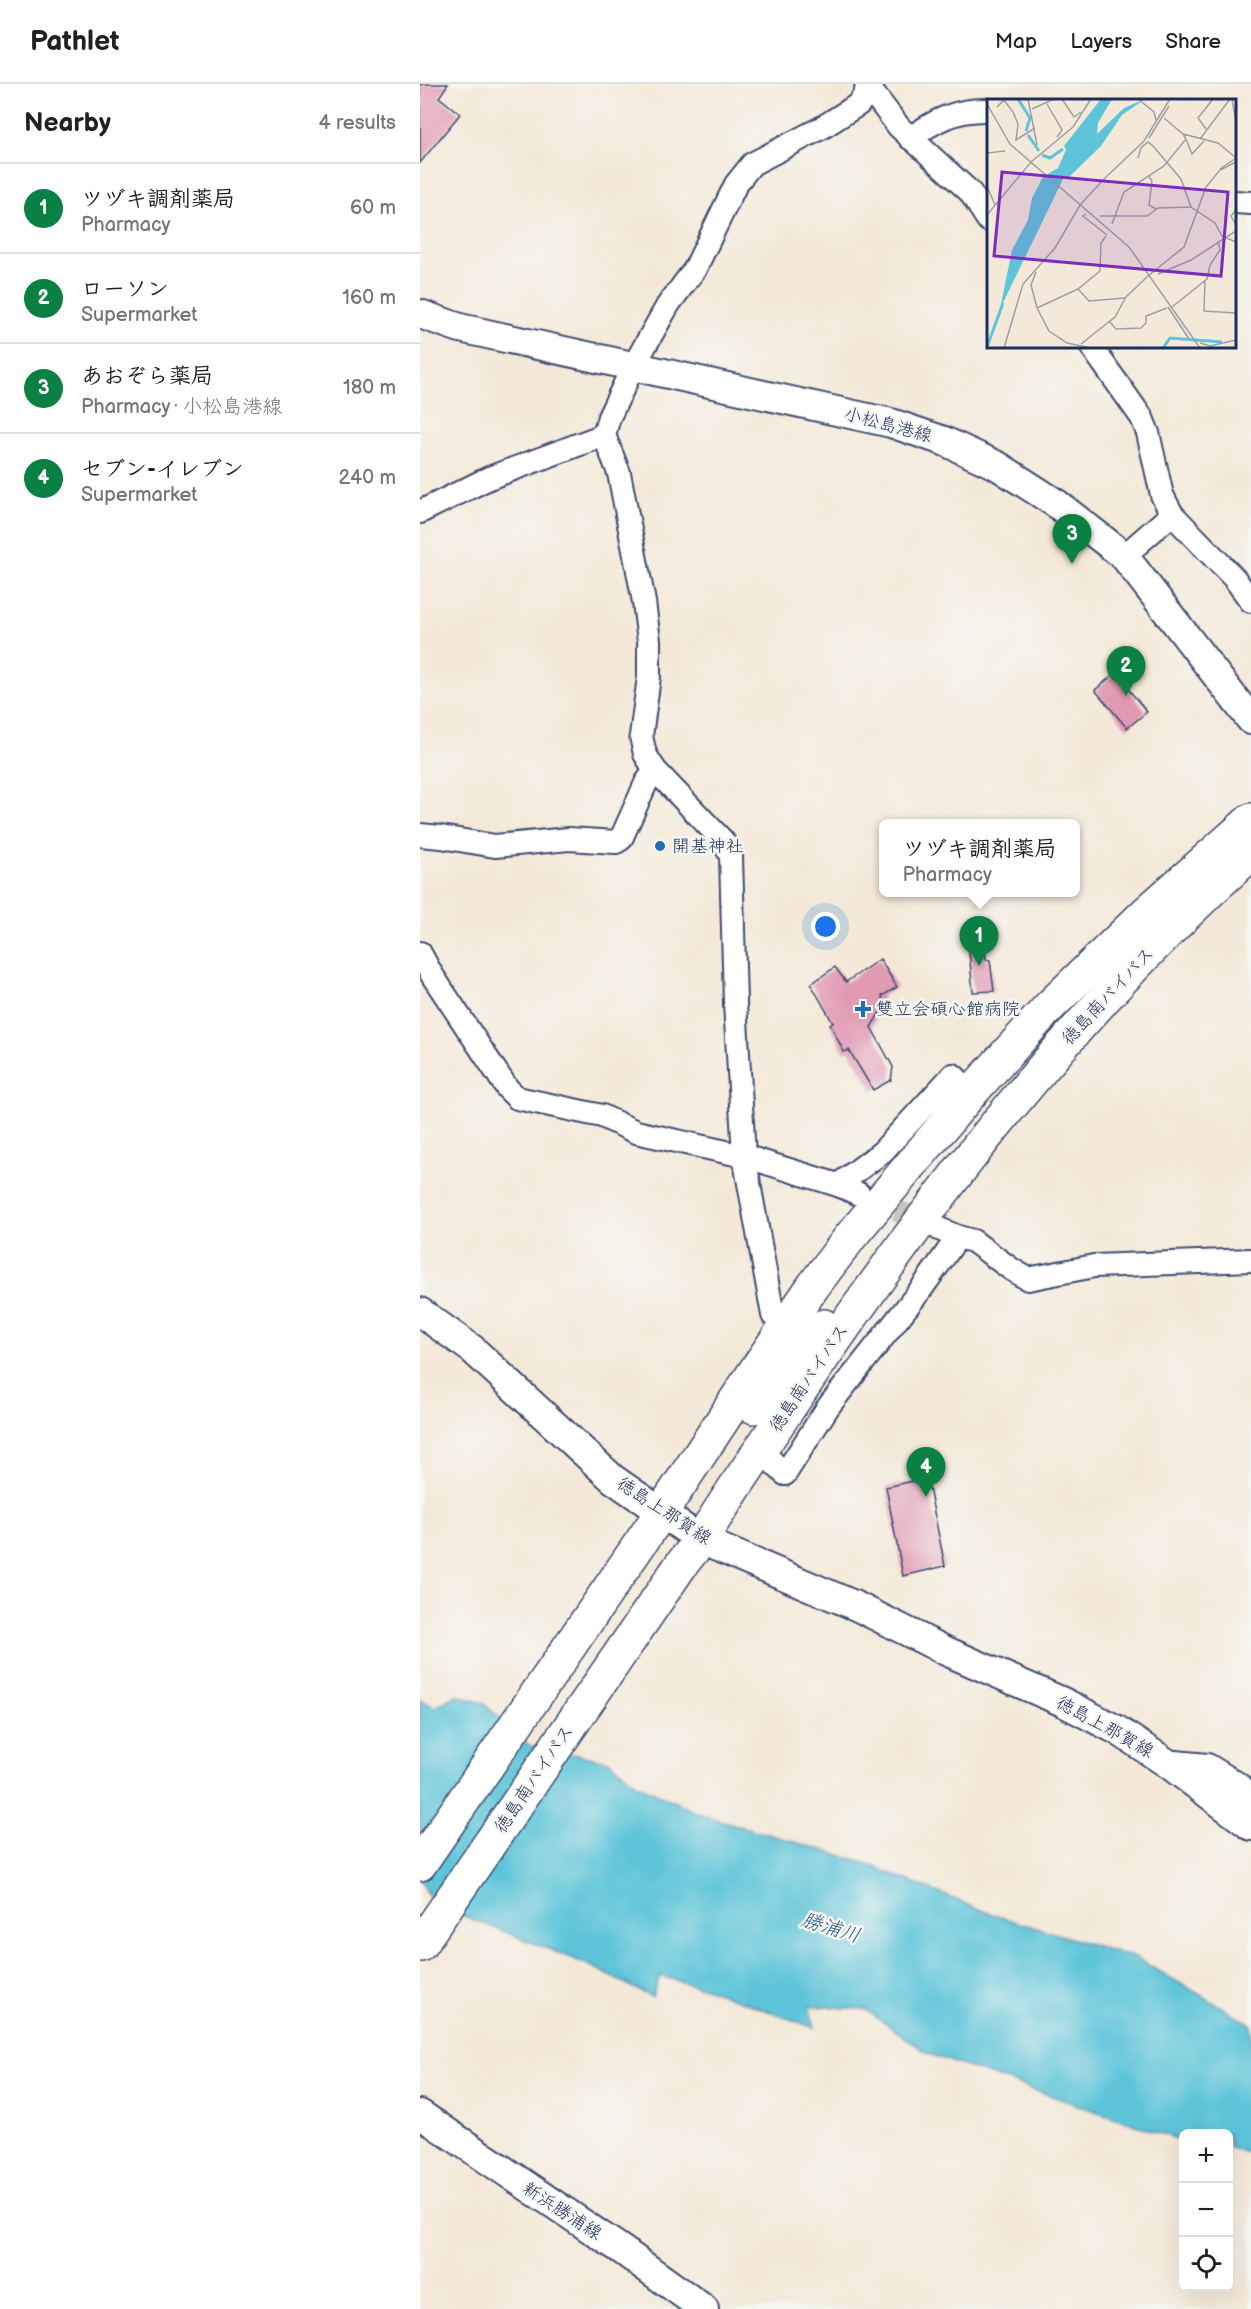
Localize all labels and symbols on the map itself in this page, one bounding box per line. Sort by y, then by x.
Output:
inset map [987,99,1236,348]
street label: 小松島港線 [842,403,934,447]
pin: 3 [1052,514,1092,564]
pin: 2 [1106,646,1146,696]
place label: 開基神社 [672,836,744,857]
marker: 開基神社 [653,839,667,853]
your location [811,912,840,941]
pin: 1 [960,916,998,966]
street label: 徳島南バイパス [1057,943,1159,1049]
place label: 雙立会碩心館病院 [876,999,1020,1020]
marker: 雙立会碩心館病院 [854,1000,872,1018]
street label: 徳島南バイパス [765,1320,853,1436]
pin: 4 [906,1448,946,1497]
street label: 徳島上那賀線 [613,1473,715,1549]
street label: 徳島上那賀線 [1053,1692,1157,1762]
street label: 徳島南バイパス [490,1721,578,1837]
water label: 勝浦川 [799,1908,863,1948]
street label: 新浜勝浦線 [519,2178,605,2244]

